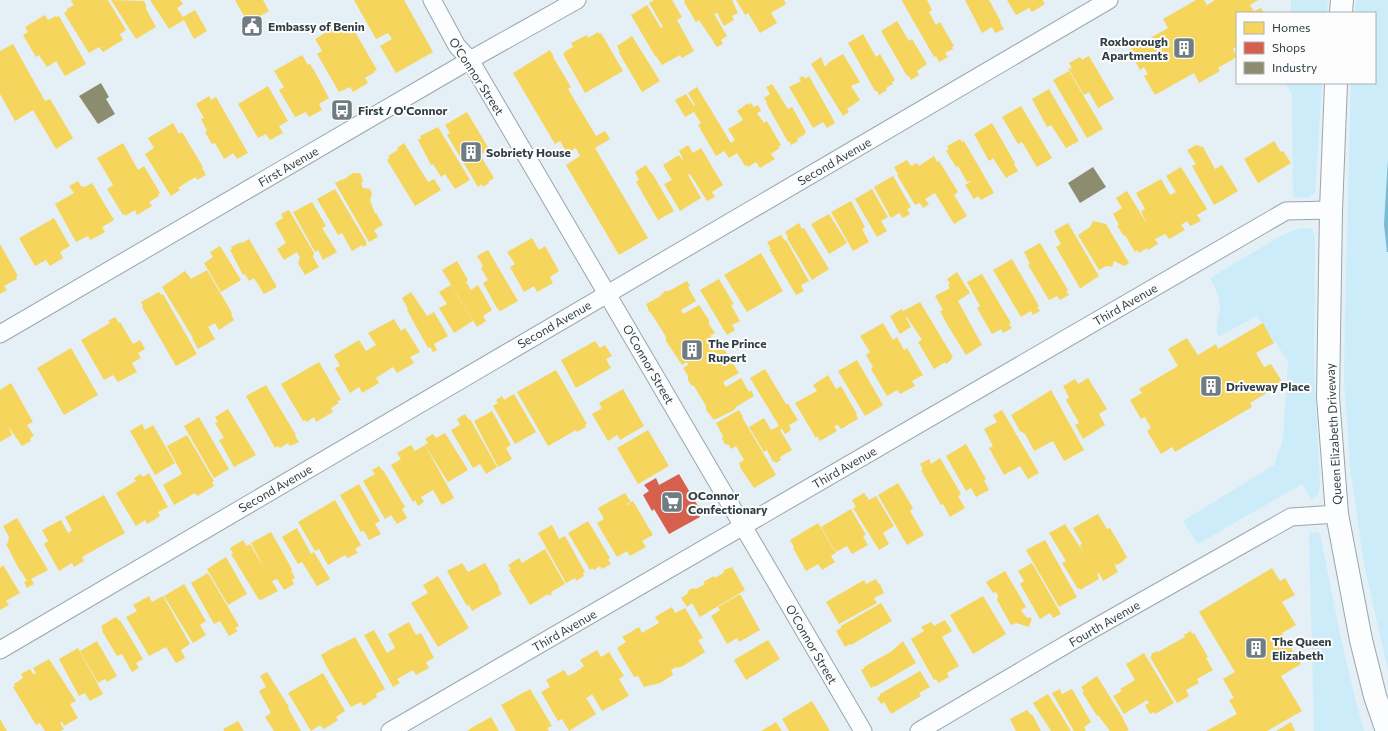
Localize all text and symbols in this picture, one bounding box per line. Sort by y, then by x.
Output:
legend [1236,12,1376,84]
public building icon: Embassy of Benin [239,13,265,39]
place label: Embassy of Benin [268,19,365,33]
text: Homes [1272,20,1310,34]
place label: Roxborough Apartments [1100,34,1168,62]
street label: O'Connor Street [447,35,507,117]
building icon: Roxborough Apartments [1171,35,1197,61]
text: Shops [1272,40,1306,54]
text: Industry [1272,60,1317,74]
bus stop icon: First / O'Connor [329,97,355,123]
place label: First / O'Connor [358,103,448,117]
street label: Second Avenue [795,134,873,188]
building icon: Sobriety House [458,139,484,165]
street label: First Avenue [255,143,321,189]
place label: Sobriety House [486,145,571,159]
street label: Third Avenue [1091,280,1159,328]
street label: Second Avenue [515,297,593,351]
street label: O'Connor Street [621,322,677,406]
place label: The Prince Rupert [708,336,766,364]
building icon: The Prince Rupert [679,337,705,363]
street label: Queen Elizabeth Driveway [1322,363,1344,505]
building icon: Driveway Place [1198,373,1224,399]
place label: Driveway Place [1226,379,1310,393]
street label: Third Avenue [810,443,878,491]
street label: Second Avenue [236,461,314,515]
place label: OConnor Confectionary [688,488,768,516]
supermarket icon: OConnor Confectionary [659,489,685,515]
street label: Fourth Avenue [1066,597,1142,649]
street label: O'Connor Street [784,602,840,686]
street label: Third Avenue [530,606,598,654]
place label: The Queen Elizabeth [1272,634,1332,662]
building icon: The Queen Elizabeth [1243,635,1269,661]

